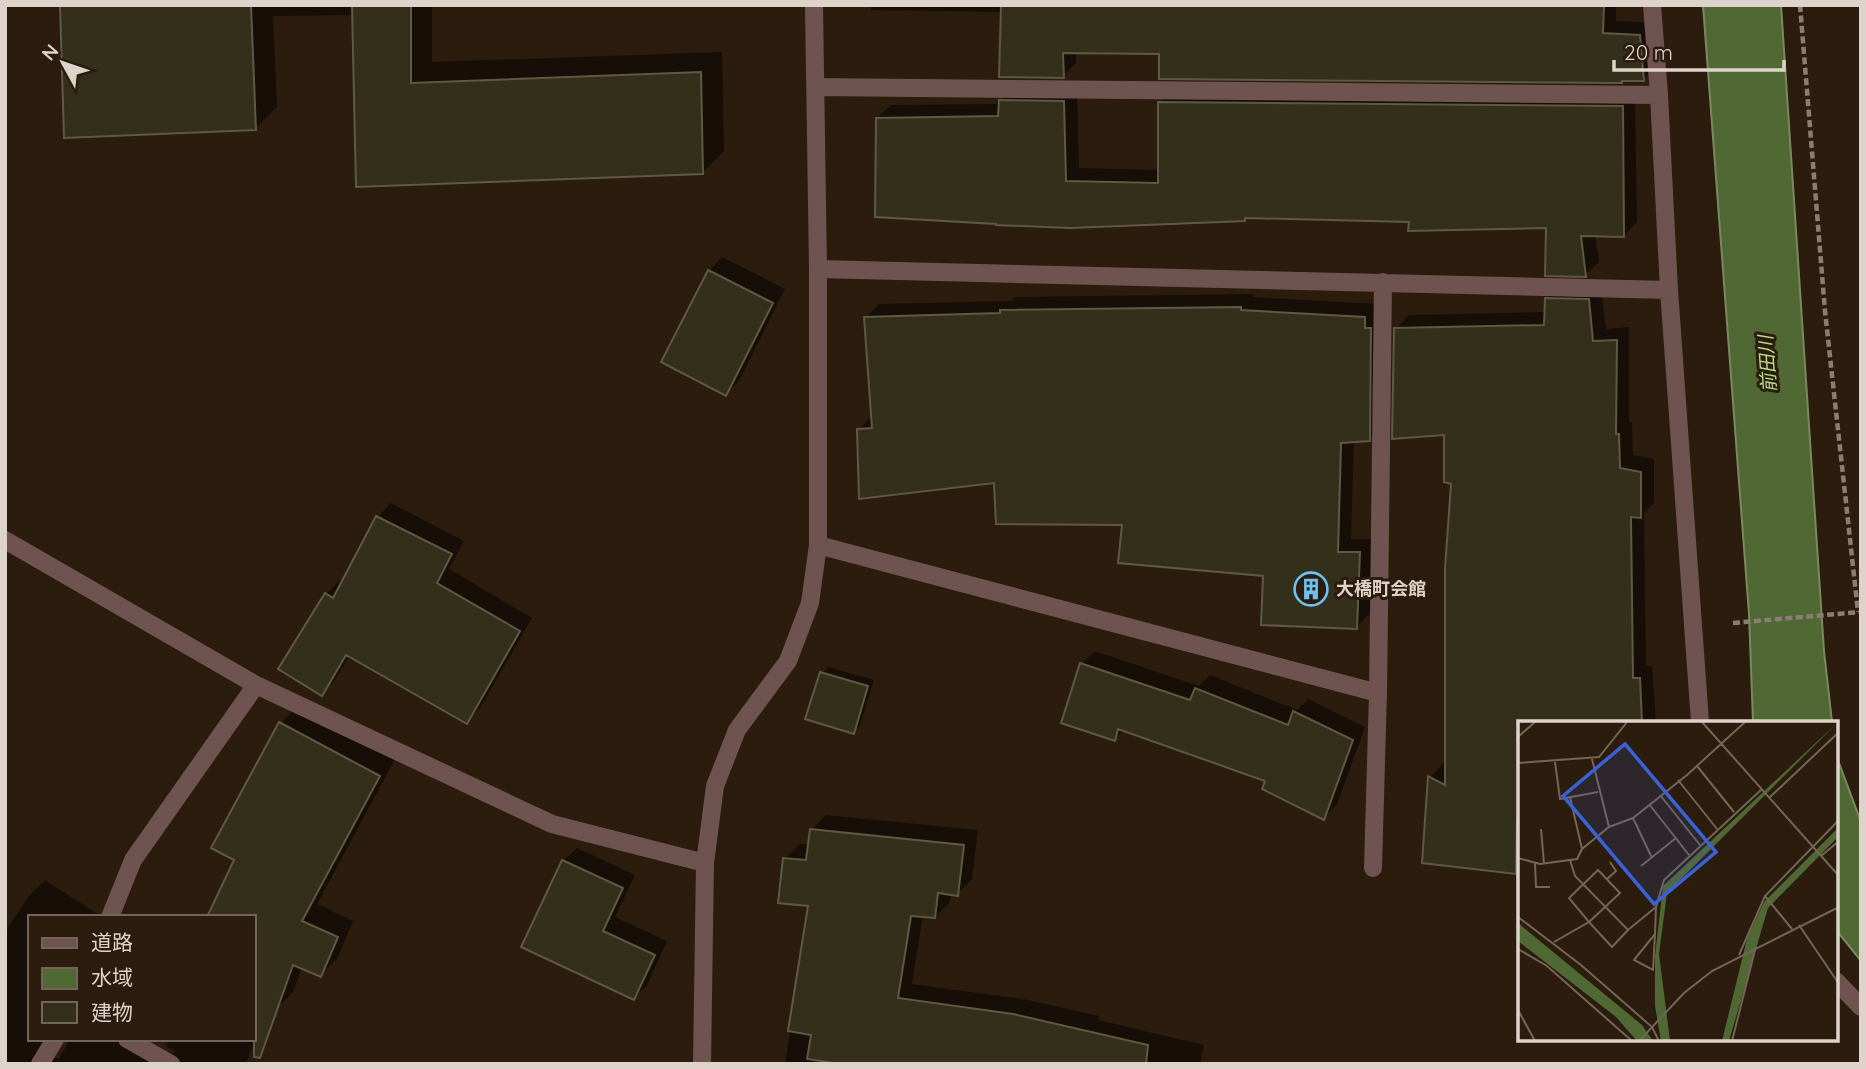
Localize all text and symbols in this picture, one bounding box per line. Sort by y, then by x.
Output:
north arrow [28,28,98,98]
scale bar [1614,28,1784,72]
text: N [36,39,64,65]
text: 20 m [1624,39,1673,65]
water label: 前田川 [1753,333,1781,393]
building icon: 大橋町会館 [1292,570,1330,608]
place label: 大橋町会館 [1336,577,1426,600]
inset map [1518,721,1838,1041]
legend [28,915,256,1041]
text: 道路 [91,929,133,955]
text: 水域 [91,964,133,990]
text: 建物 [91,999,133,1025]

